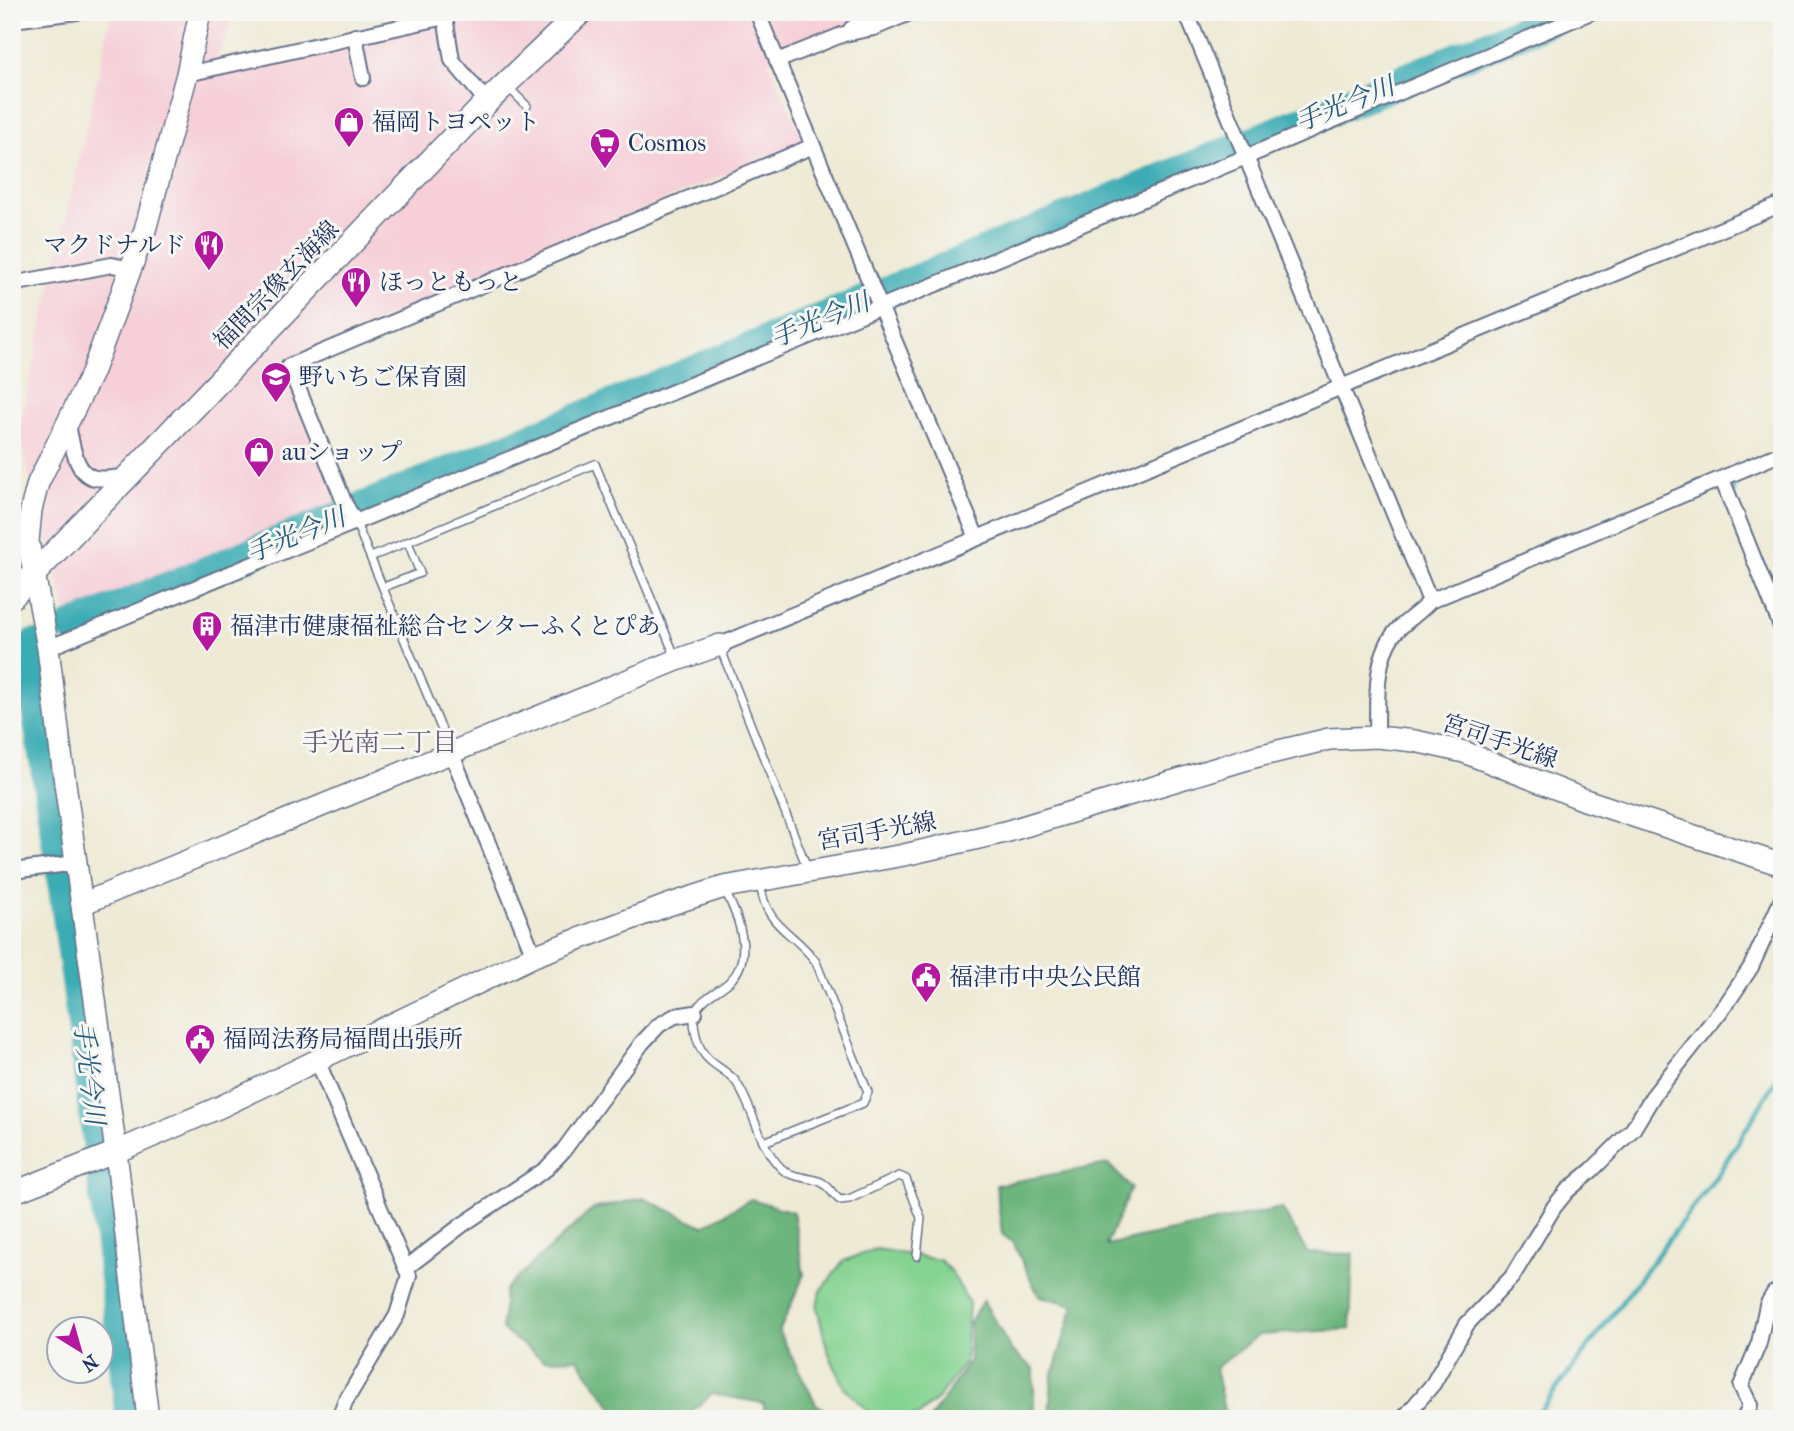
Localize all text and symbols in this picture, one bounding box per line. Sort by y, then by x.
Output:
water label: 手光今川 [1291,69,1402,138]
shop icon: 福岡トヨペット [332,105,366,149]
place label: 福岡トヨペット [372,108,540,136]
supermarket icon: Cosmos [588,126,622,170]
place label: Cosmos [628,129,706,157]
street label: 福間宗像玄海線 [208,215,344,355]
restaurant icon: マクドナルド [192,228,226,272]
place label: マクドナルド [43,231,186,259]
restaurant icon: ほっともっと [339,265,373,309]
place label: ほっともっと [379,268,523,296]
water label: 手光今川 [766,285,877,354]
school or university icon: 野いちご保育園 [259,360,293,404]
place label: 野いちご保育園 [299,363,467,391]
shop icon: auショップ [242,435,276,479]
place label: auショップ [282,438,402,466]
water label: 手光今川 [242,500,353,569]
building icon: 福津市健康福祉総合センターふくとぴあ [190,609,224,653]
place label: 福津市健康福祉総合センターふくとぴあ [230,612,661,640]
street label: 宮司手光線 [1439,708,1561,774]
district label: 手光南二丁目 [302,727,458,758]
street label: 宮司手光線 [815,807,939,855]
public building icon: 福津市中央公民館 [909,960,943,1004]
place label: 福津市中央公民館 [949,963,1141,991]
water label: 手光今川 [67,1019,111,1129]
public building icon: 福岡法務局福間出張所 [183,1022,217,1066]
place label: 福岡法務局福間出張所 [223,1025,463,1053]
north arrow [46,1316,116,1386]
text: N [77,1350,102,1376]

